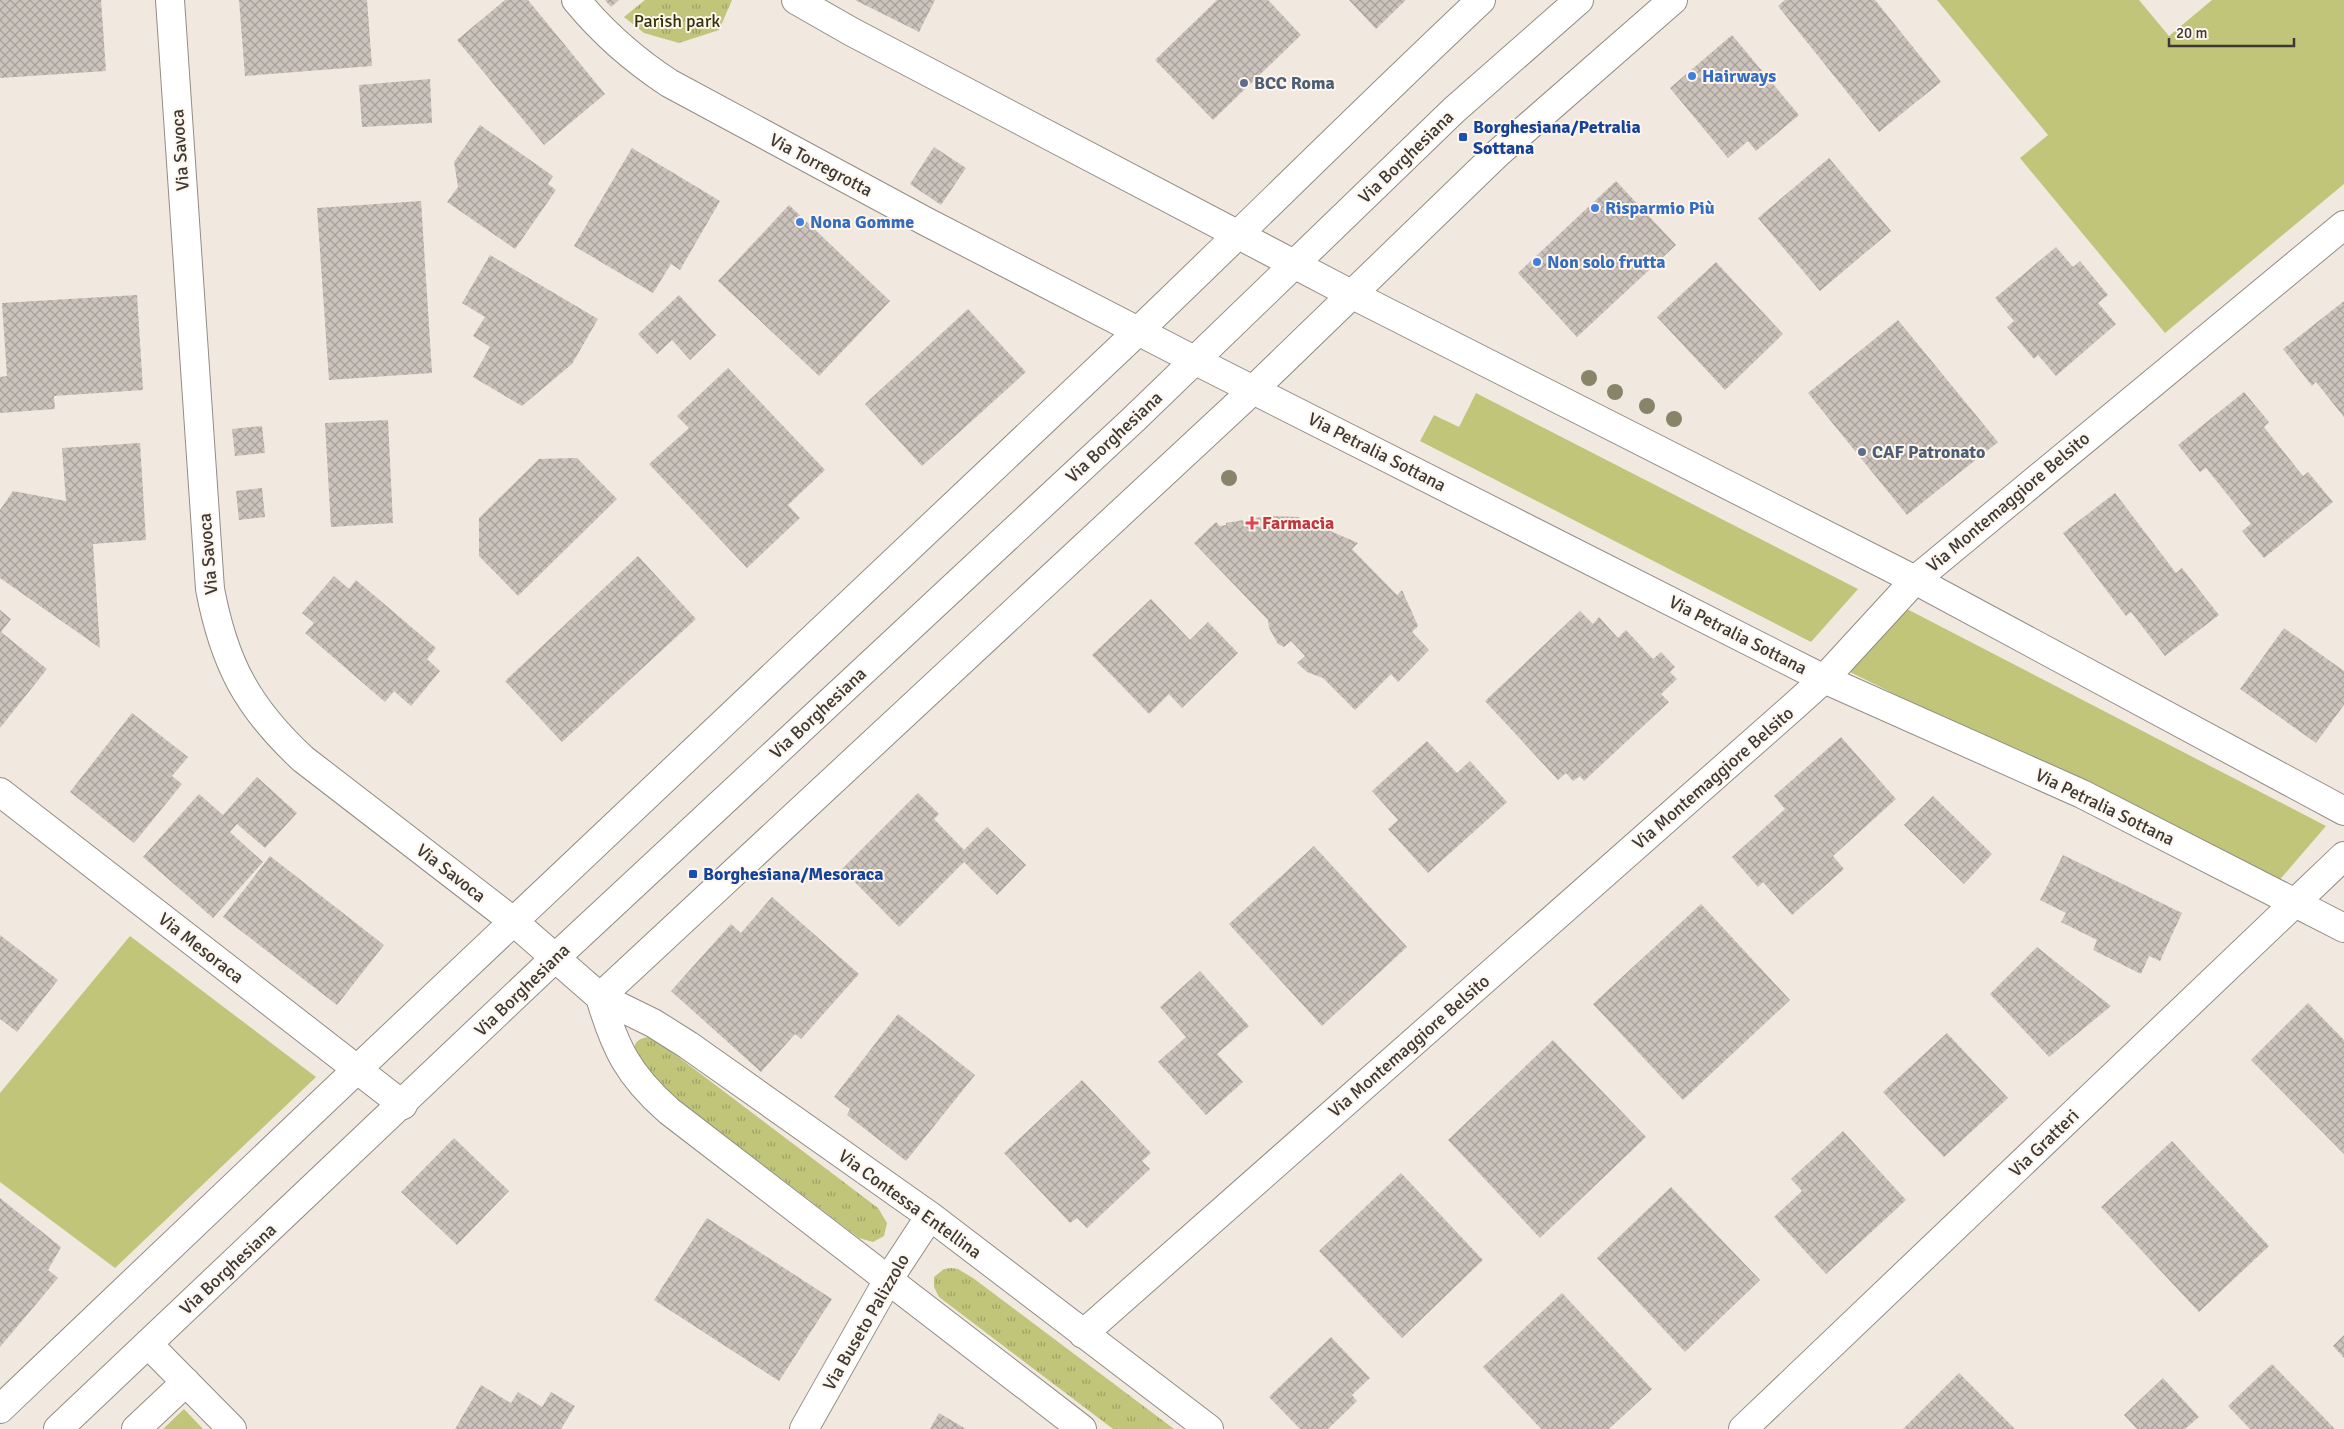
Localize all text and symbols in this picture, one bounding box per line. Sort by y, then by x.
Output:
park label: Parish park [634,10,720,32]
scale bar [2169,15,2294,47]
text: 20 m [2176,24,2207,42]
place label: Hairways [1702,65,1776,87]
marker: Hairways [1686,70,1698,82]
place label: BCC Roma [1254,72,1335,94]
marker: BCC Roma [1238,77,1250,89]
street label: Via Borghesiana [1354,106,1458,208]
street label: Via Savoca [166,108,194,192]
place label: Borghesiana/Petralia Sottana [1473,116,1641,159]
street label: Via Torregrotta [766,129,876,201]
marker: Borghesiana/Petralia Sottana [1457,131,1469,143]
place label: Risparmio Più [1605,197,1715,219]
marker: Risparmio Più [1589,202,1601,214]
place label: Nona Gomme [810,211,914,233]
marker: Nona Gomme [794,216,806,228]
place label: Non solo frutta [1547,251,1666,273]
marker: Non solo frutta [1531,256,1543,268]
street label: Via Borghesiana [1061,387,1167,487]
street label: Via Petralia Sottana [1304,408,1450,496]
street label: Via Montemaggiore Belsito [1922,427,2094,577]
place label: CAF Patronato [1872,441,1985,463]
marker: CAF Patronato [1856,446,1868,458]
street label: Via Savoca [193,512,223,596]
place label: Farmacia [1262,512,1334,534]
marker: Farmacia [1246,517,1258,529]
street label: Via Petralia Sottana [1665,591,1811,679]
street label: Via Borghesiana [765,663,871,763]
street label: Via Montemaggiore Belsito [1628,702,1798,854]
street label: Via Petralia Sottana [2032,764,2178,850]
street label: Via Savoca [412,839,490,907]
place label: Borghesiana/Mesoraca [703,863,884,885]
marker: Borghesiana/Mesoraca [687,868,699,880]
street label: Via Mesoraca [154,908,248,988]
street label: Via Borghesiana [470,939,574,1041]
street label: Via Montemaggiore Belsito [1324,970,1494,1122]
street label: Via Gratteri [2004,1104,2084,1182]
street label: Via Contessa Entellina [834,1145,986,1263]
street label: Via Borghesiana [175,1219,281,1319]
street label: Via Buseto Palizzolo [818,1250,914,1394]

